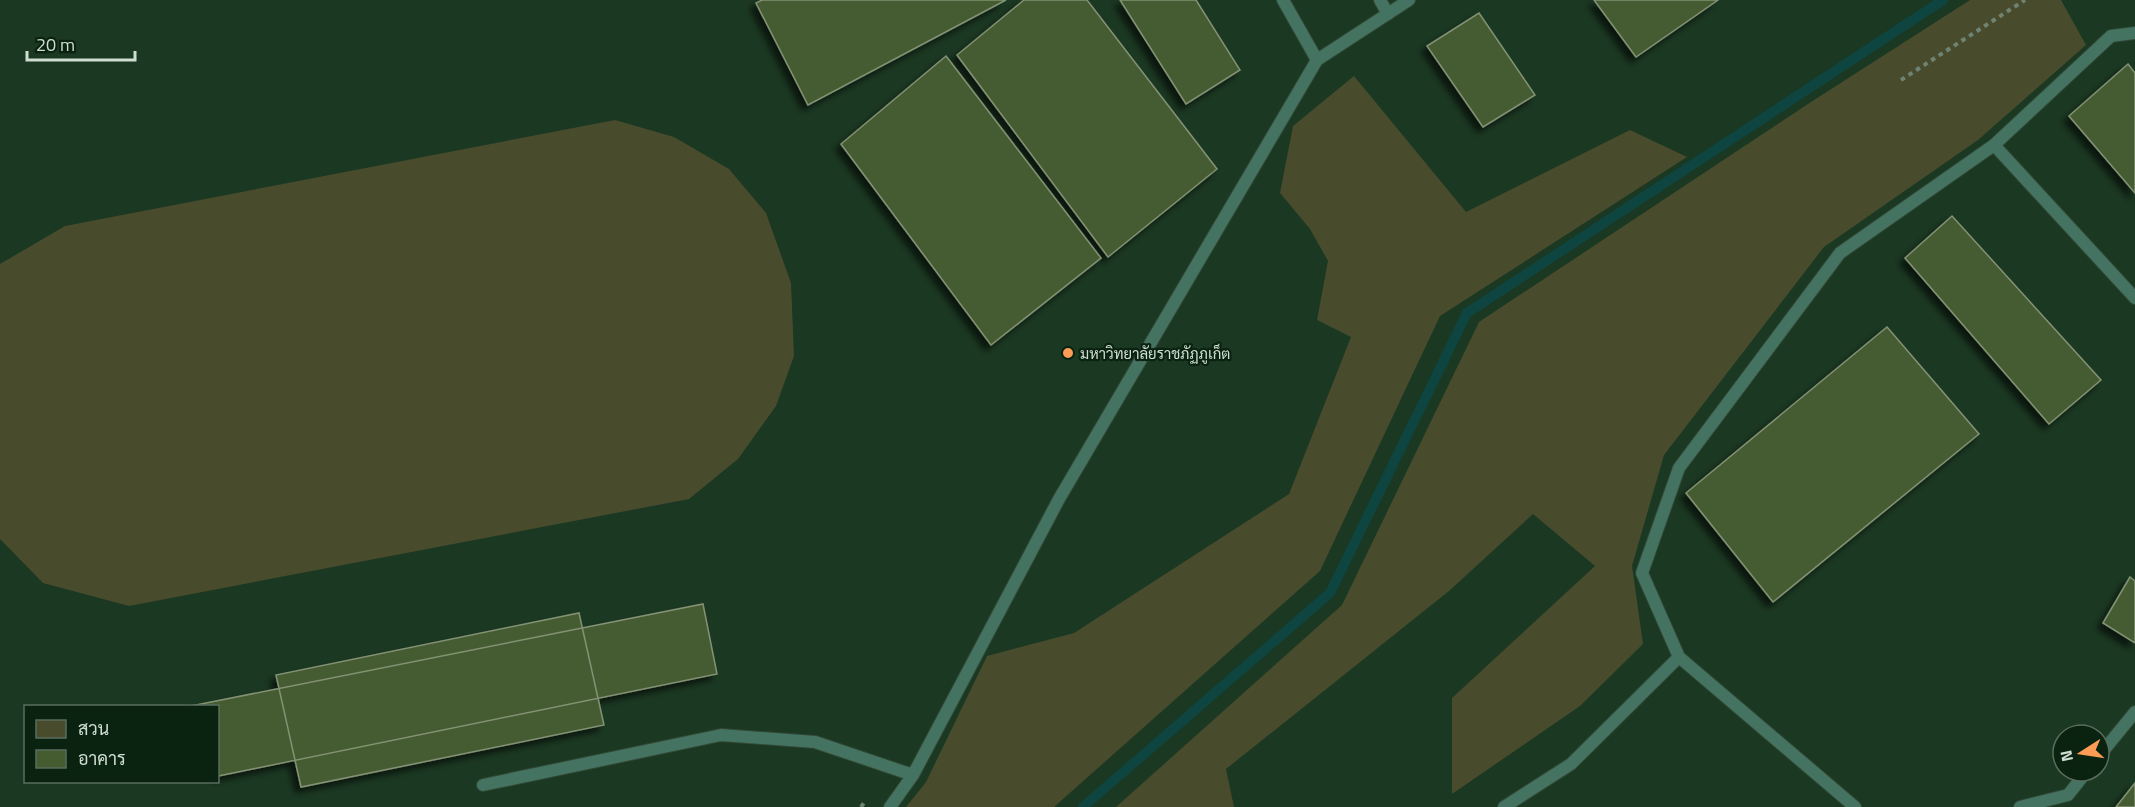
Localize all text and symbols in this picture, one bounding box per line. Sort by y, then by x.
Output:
scale bar [27,24,135,62]
text: 20 m [36,31,75,58]
place label: มหาวิทยาลัยราชภัฏภูเก็ต [1080,342,1230,365]
marker: มหาวิทยาลัยราชภัฏภูเก็ต [1061,346,1075,360]
legend [24,705,219,783]
text: สวน [78,715,109,742]
north arrow [2051,723,2111,783]
text: อาคาร [78,745,126,772]
text: N [2053,748,2079,764]

